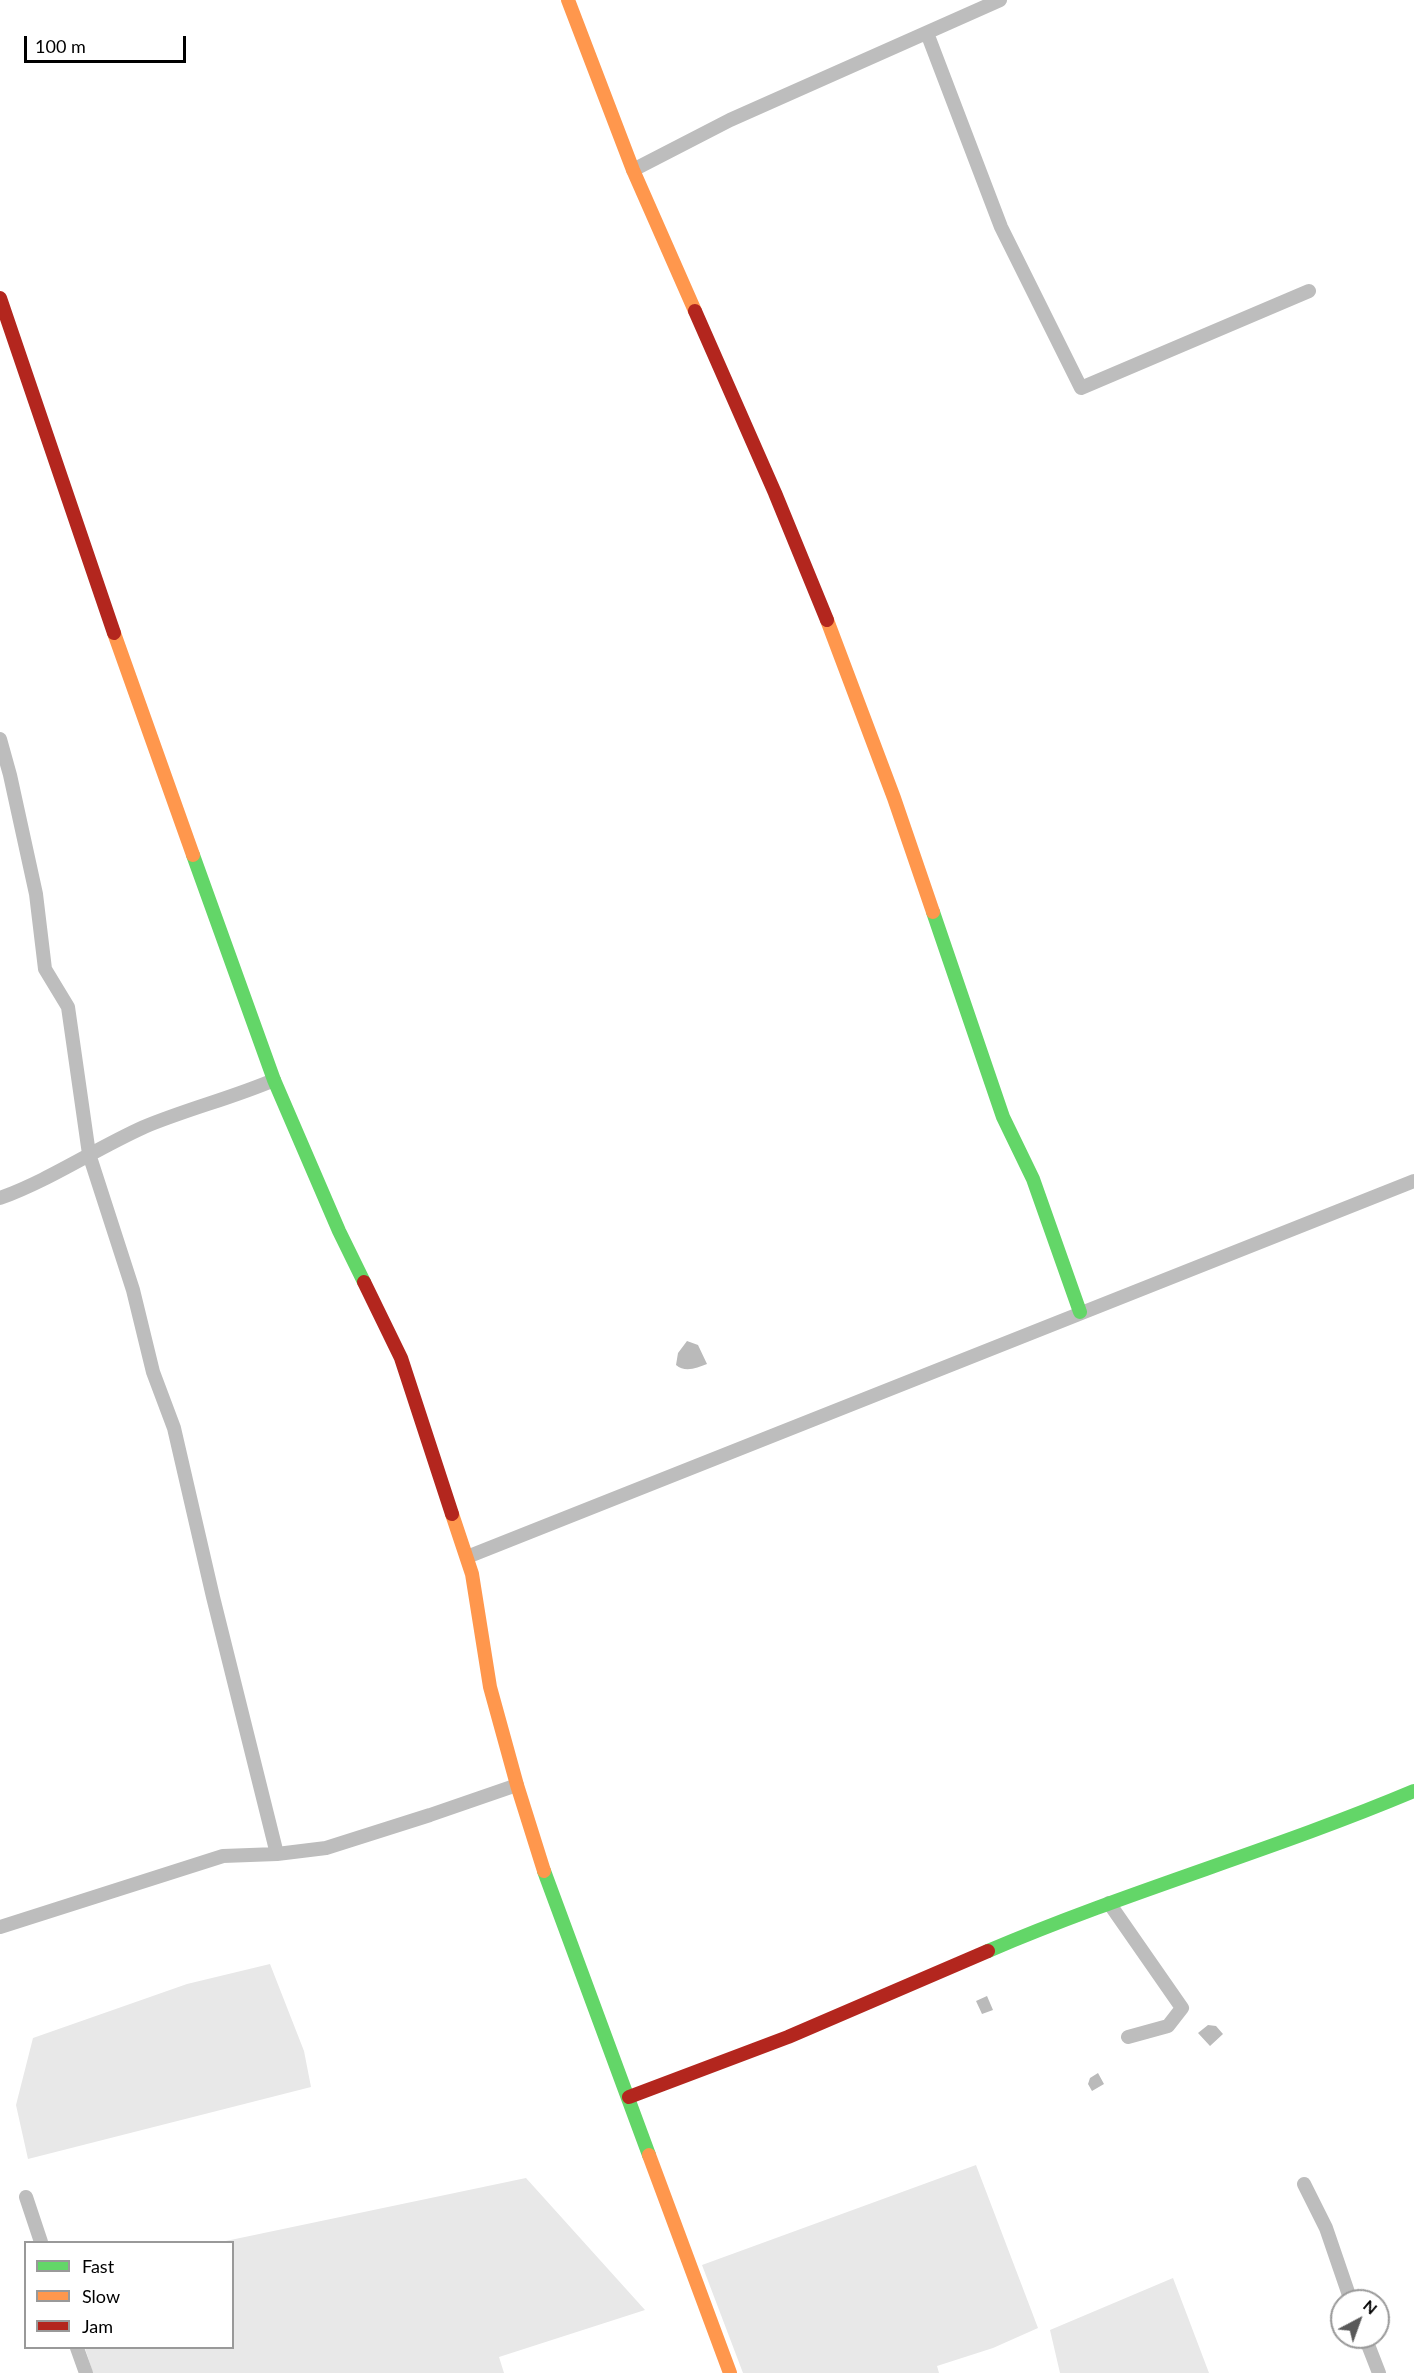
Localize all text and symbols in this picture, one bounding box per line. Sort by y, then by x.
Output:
scale bar [27,24,189,62]
text: 100 m [35,35,86,57]
legend [24,2241,234,2349]
text: Fast [82,2255,114,2277]
text: Slow [82,2285,120,2307]
north arrow [1330,2289,1390,2349]
text: N [1360,2295,1382,2318]
text: Jam [82,2315,113,2337]

